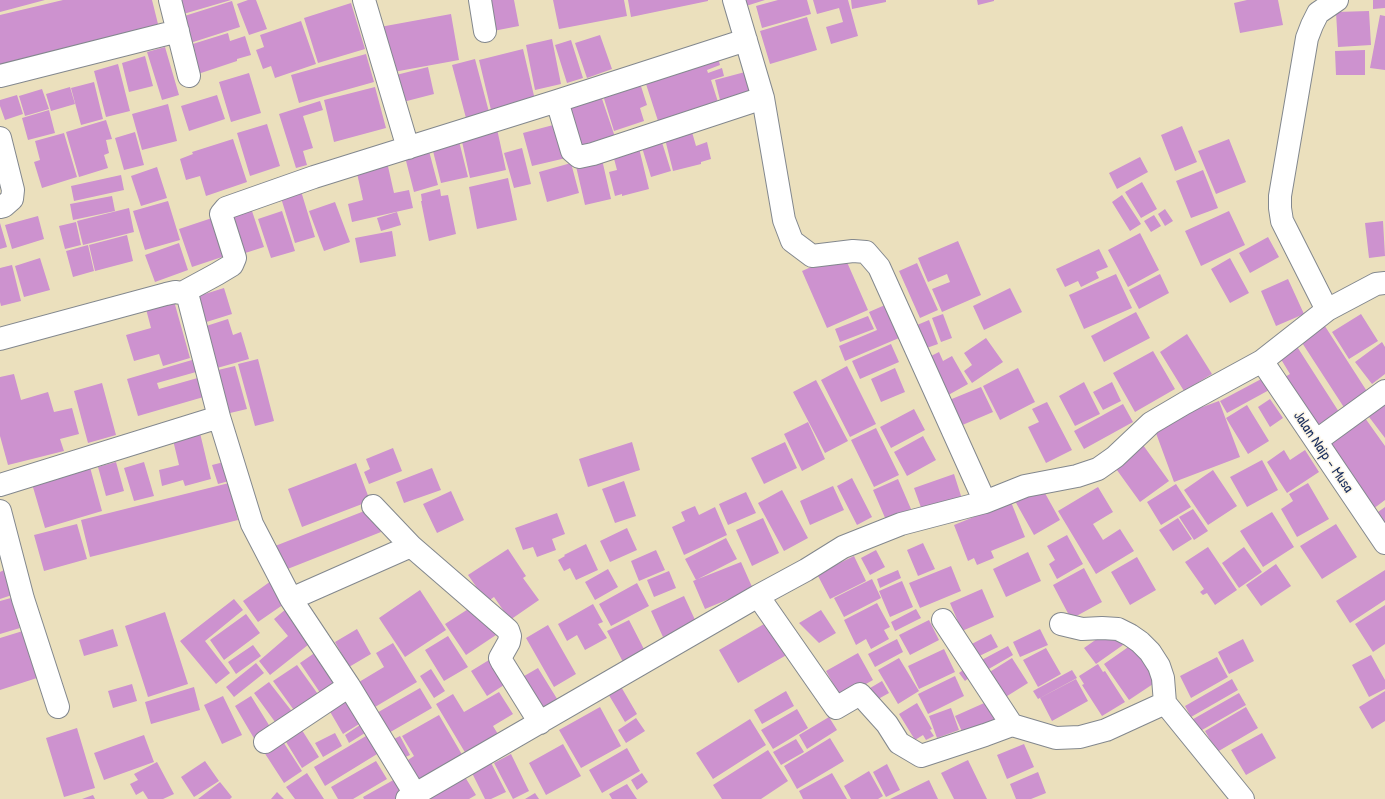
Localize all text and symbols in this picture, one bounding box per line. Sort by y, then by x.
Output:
street label: Jalan Naip - Musa [1289,408,1357,496]

